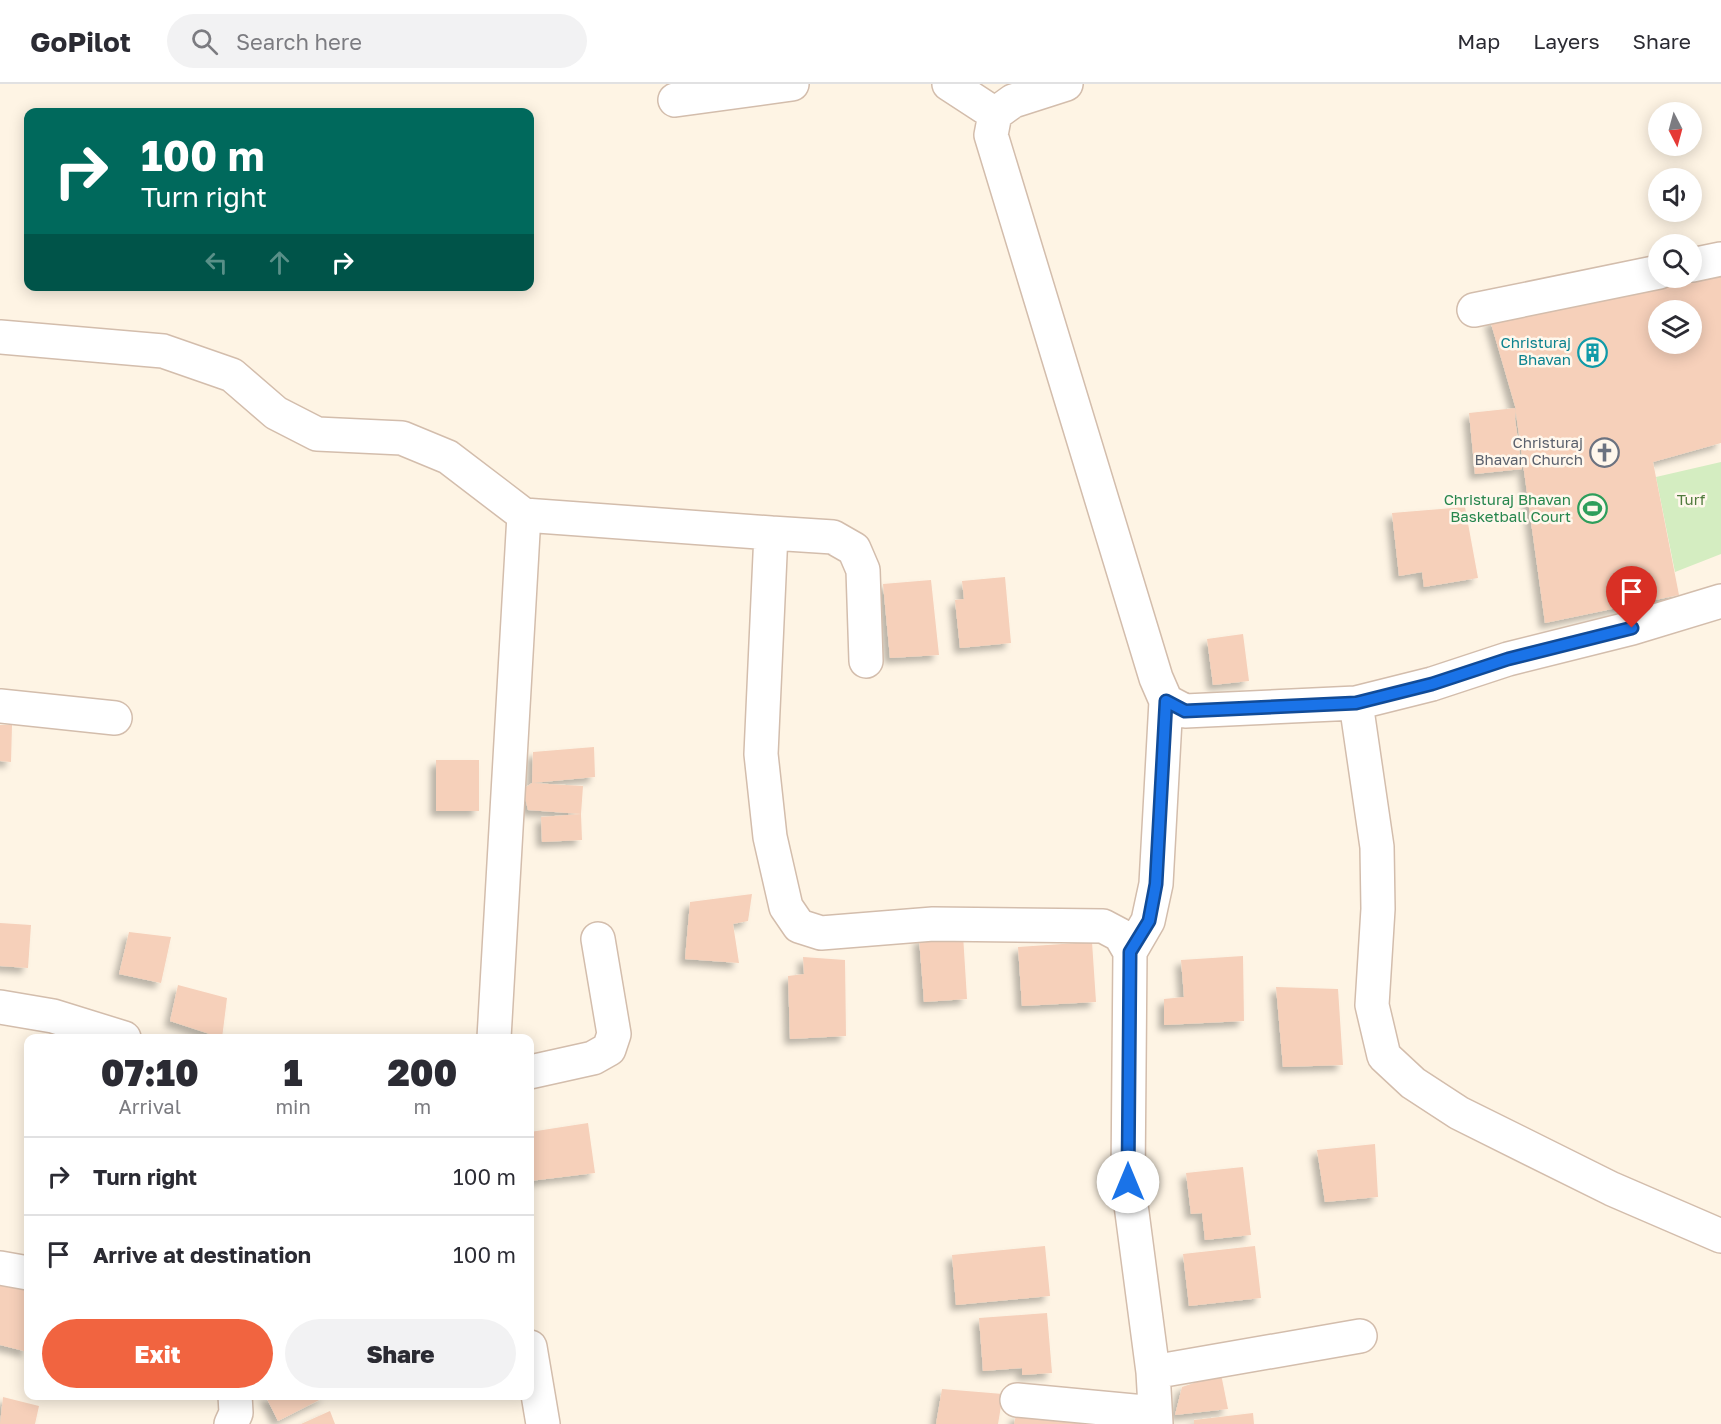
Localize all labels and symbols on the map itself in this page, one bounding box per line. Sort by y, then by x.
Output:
north arrow [1648,102,1702,156]
place label: Christuraj Bhavan [1500,333,1571,368]
building icon: Christuraj Bhavan [1576,336,1608,368]
place label: Christuraj Bhavan Church [1475,433,1583,468]
church icon: Christuraj Bhavan Church [1588,436,1620,468]
place label: Christuraj Bhavan Basketball Court [1444,490,1571,525]
park label: Turf [1677,490,1706,508]
sports icon: Christuraj Bhavan Basketball Court [1576,493,1608,525]
pin [1606,566,1657,628]
position arrow [1096,1150,1160,1214]

